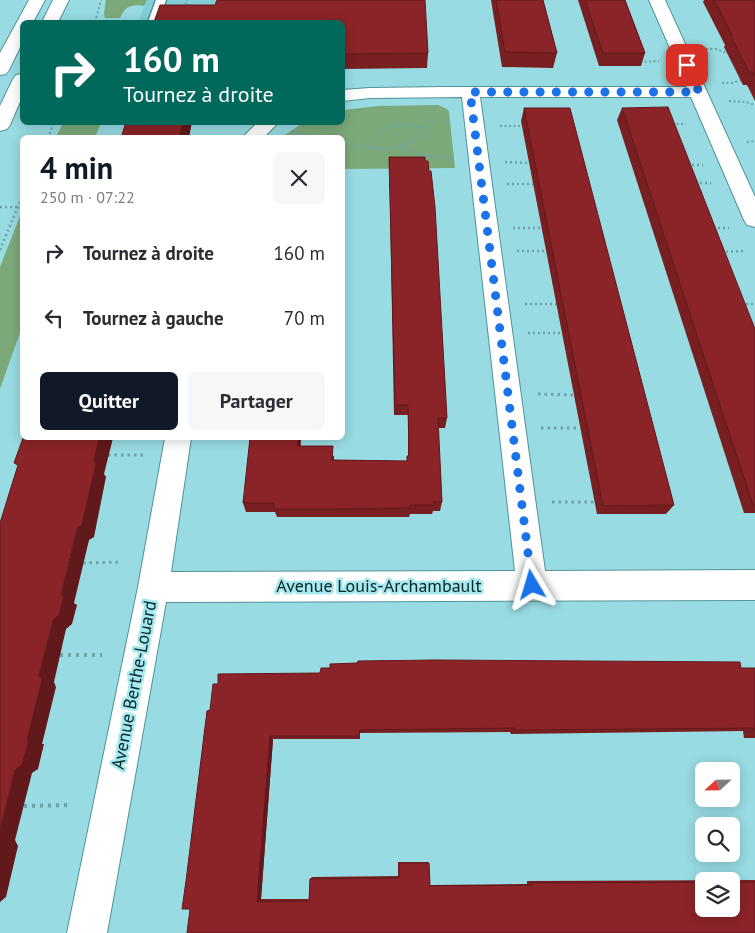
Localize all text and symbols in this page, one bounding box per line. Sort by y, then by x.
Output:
text: 160 m [123,36,220,82]
icon: right [40,40,105,105]
pin [666,44,708,86]
icon: arrive [673,51,701,79]
text: Tournez à droite [123,80,274,108]
text: 4 min [40,148,113,187]
button: close [273,152,325,204]
text: 250 m · 07:22 [40,187,135,207]
icon: right [40,239,68,267]
text: Tournez à droite [83,241,214,265]
text: 160 m [273,241,325,265]
icon: left [40,304,68,332]
text: Tournez à gauche [83,306,224,330]
text: 70 m [284,306,325,330]
button: Quitter [40,372,178,430]
button: Partager [188,372,325,430]
position arrow [505,558,557,610]
street label: Avenue Louis-Archambault [276,574,482,597]
street label: Avenue Berthe-Louard [106,599,161,771]
north arrow [695,762,740,808]
map controls [695,762,740,917]
button: search [695,817,740,862]
button: layers [695,872,740,917]

